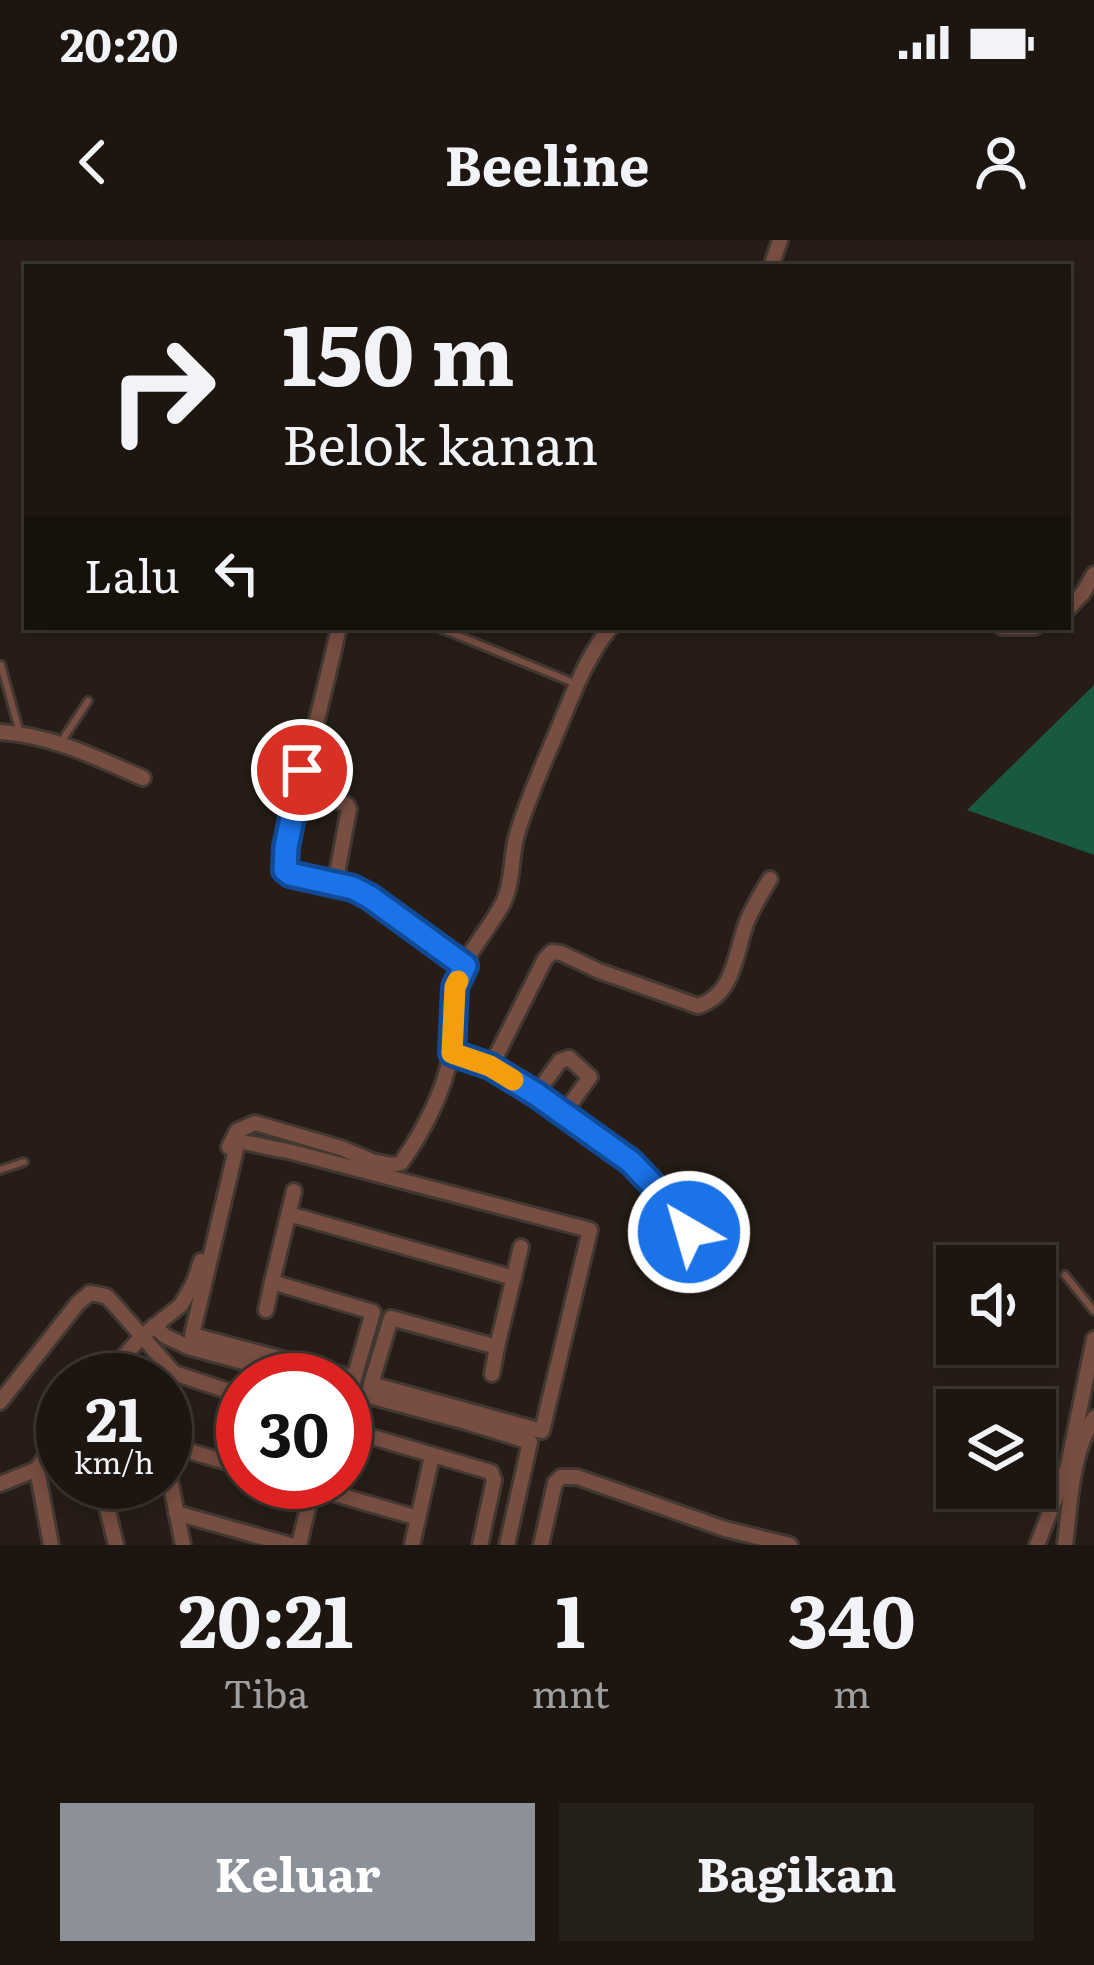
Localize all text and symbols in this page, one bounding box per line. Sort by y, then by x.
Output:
text: 20:20 [60,9,178,76]
text: Beeline [444,122,650,203]
icon: back [60,129,126,195]
icon: person [968,129,1034,195]
text: 150 m [282,287,515,412]
icon: right [84,312,240,468]
text: Belok kanan [282,401,598,482]
text: Lalu [84,540,180,607]
icon: left [204,540,270,606]
pin [251,719,353,821]
icon: arrive [269,737,335,803]
position arrow [626,1169,752,1295]
map controls [936,1245,1056,1509]
button: sound [936,1245,1056,1365]
speed limit sign: 30 [216,1353,372,1509]
text: 21 [85,1371,143,1460]
button: layers [936,1389,1056,1509]
text: km/h [74,1439,154,1483]
text: 20:21 [178,1563,353,1670]
text: 1 [556,1563,585,1670]
text: 340 [788,1563,916,1670]
text: Tiba [223,1662,308,1720]
text: mnt [532,1662,609,1720]
text: m [833,1662,871,1720]
button: Keluar [60,1803,535,1941]
button: Bagikan [559,1803,1034,1941]

